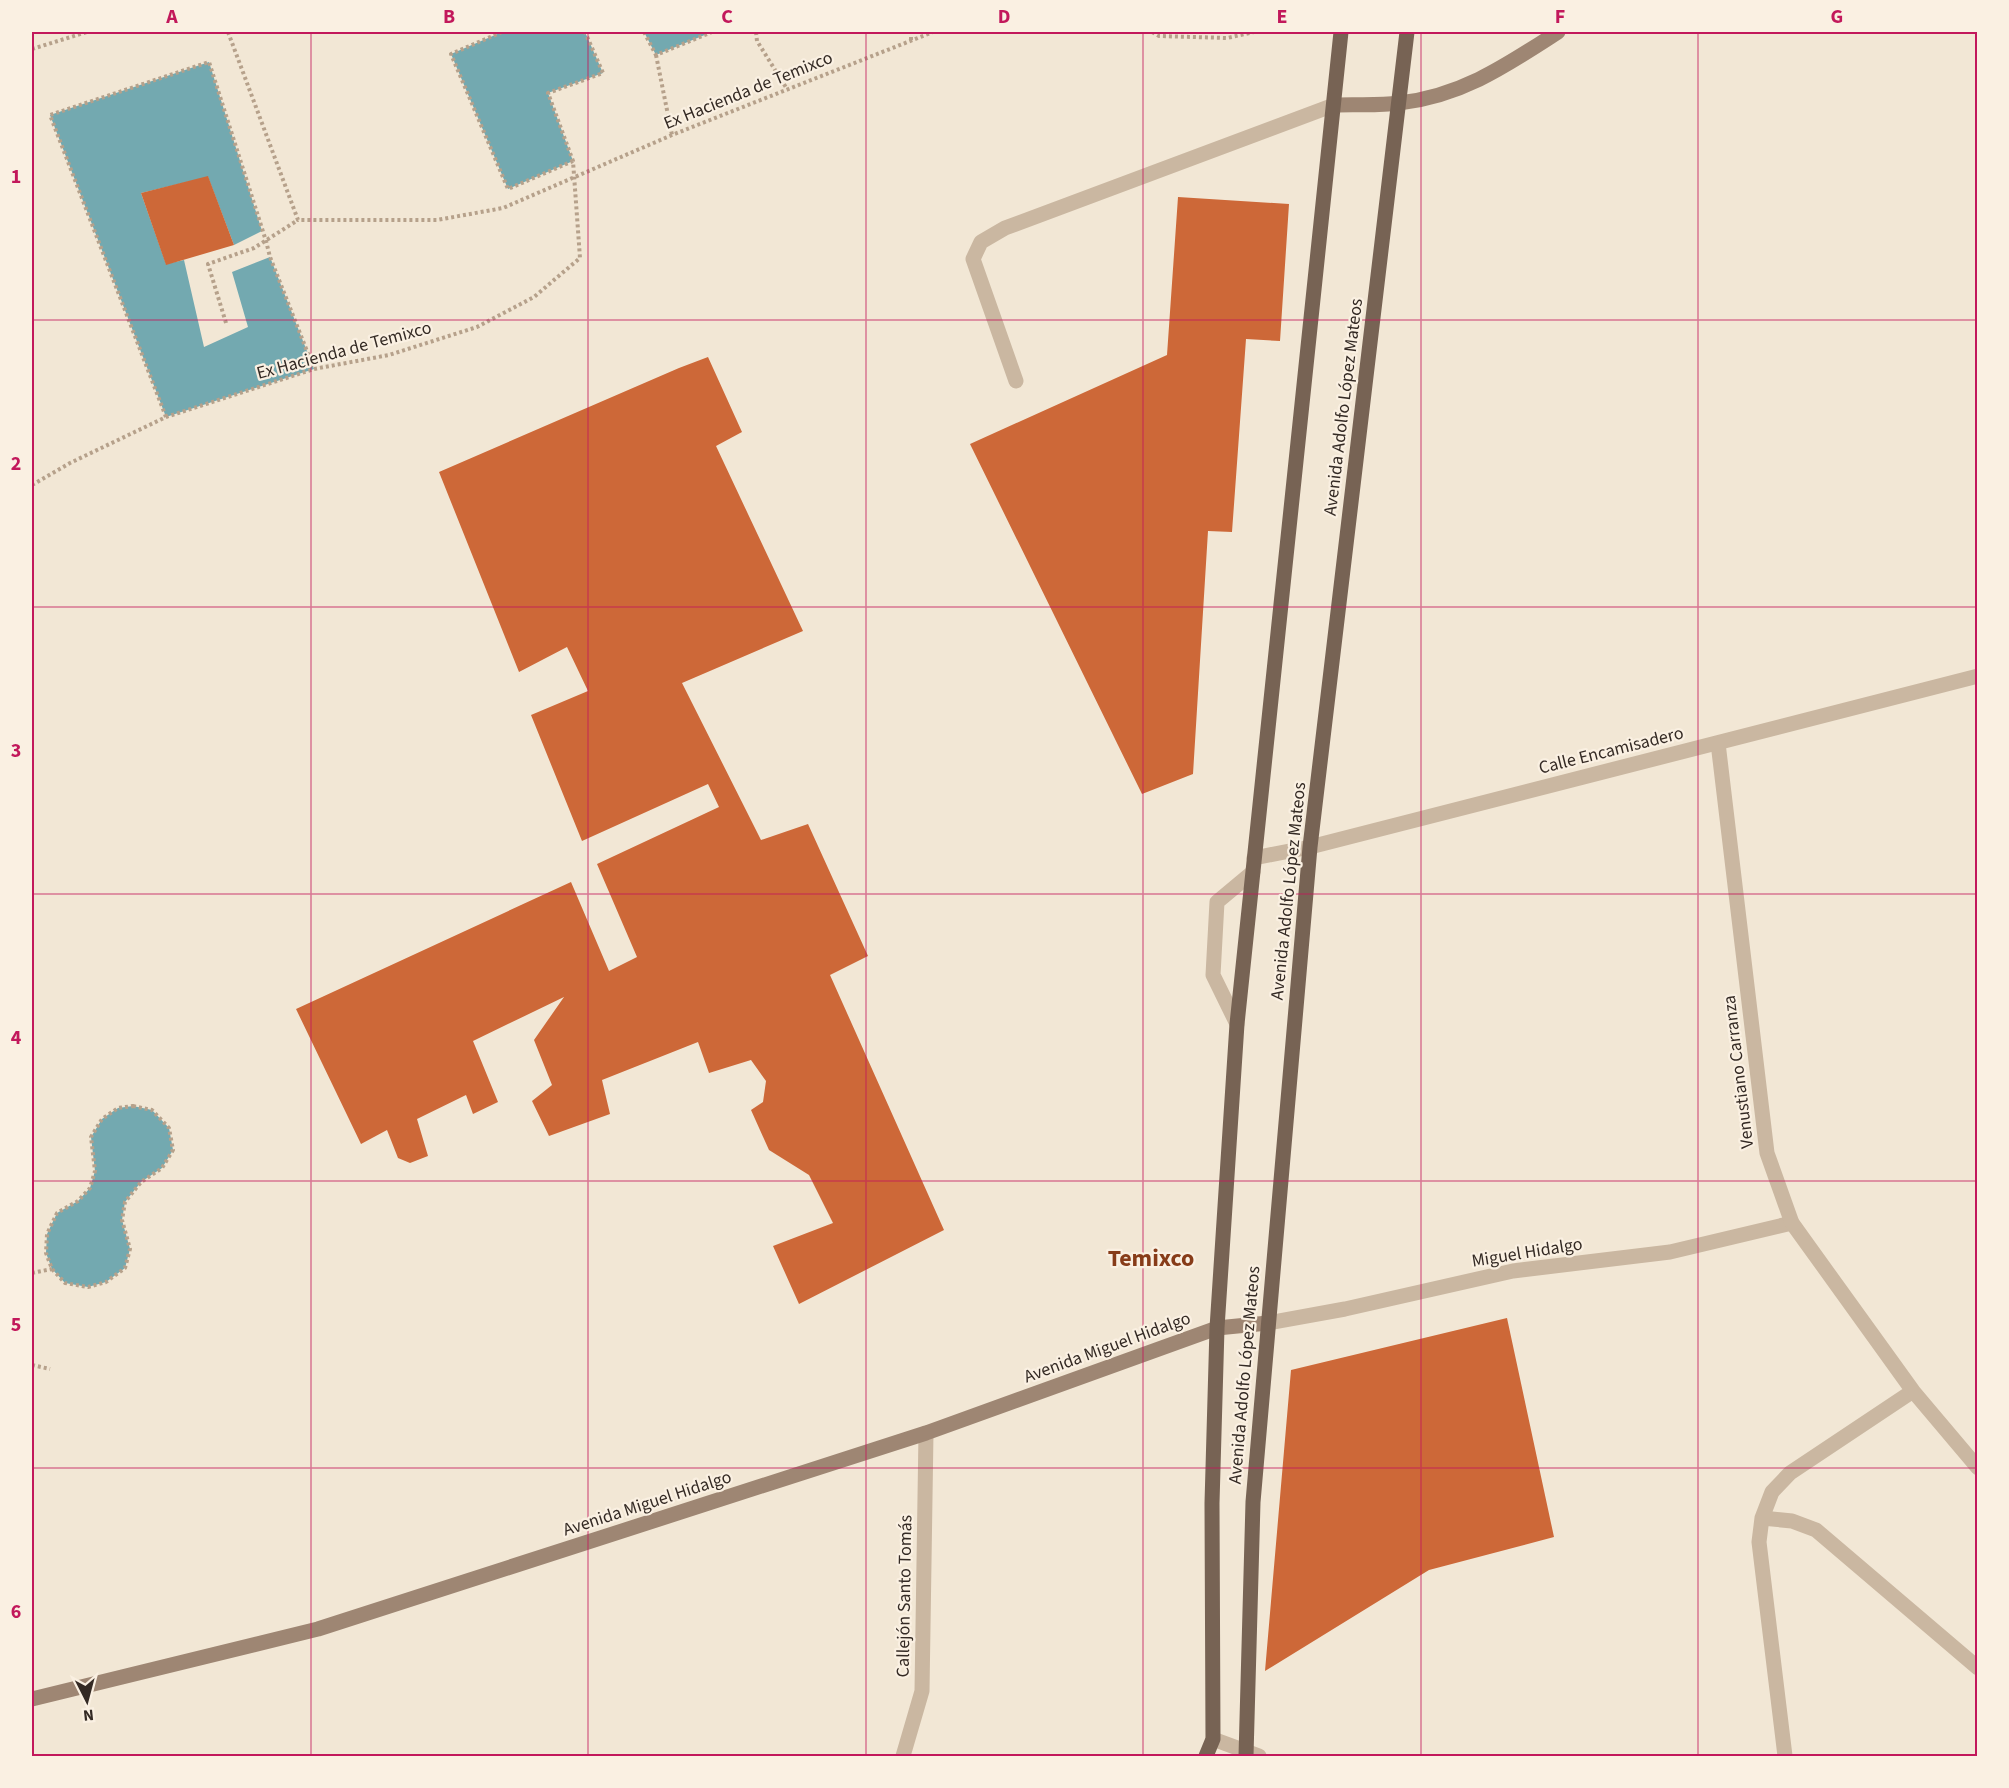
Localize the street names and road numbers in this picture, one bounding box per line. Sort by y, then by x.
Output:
street label: Ex Hacienda de Temixco [660,45,836,136]
street label: Avenida Adolfo López Mateos [1318,297,1369,517]
street label: Ex Hacienda de Temixco [254,315,434,386]
street label: Calle Encamisadero [1536,720,1686,781]
street label: Avenida Adolfo López Mateos [1265,781,1312,1001]
street label: Venustiano Carranza [1717,994,1760,1150]
street label: Miguel Hidalgo [1470,1231,1584,1274]
street label: Avenida Adolfo López Mateos [1223,1265,1266,1485]
street label: Avenida Miguel Hidalgo [1020,1306,1194,1389]
street label: Avenida Miguel Hidalgo [560,1464,735,1543]
street label: Callejón Santo Tomás [891,1515,918,1678]

